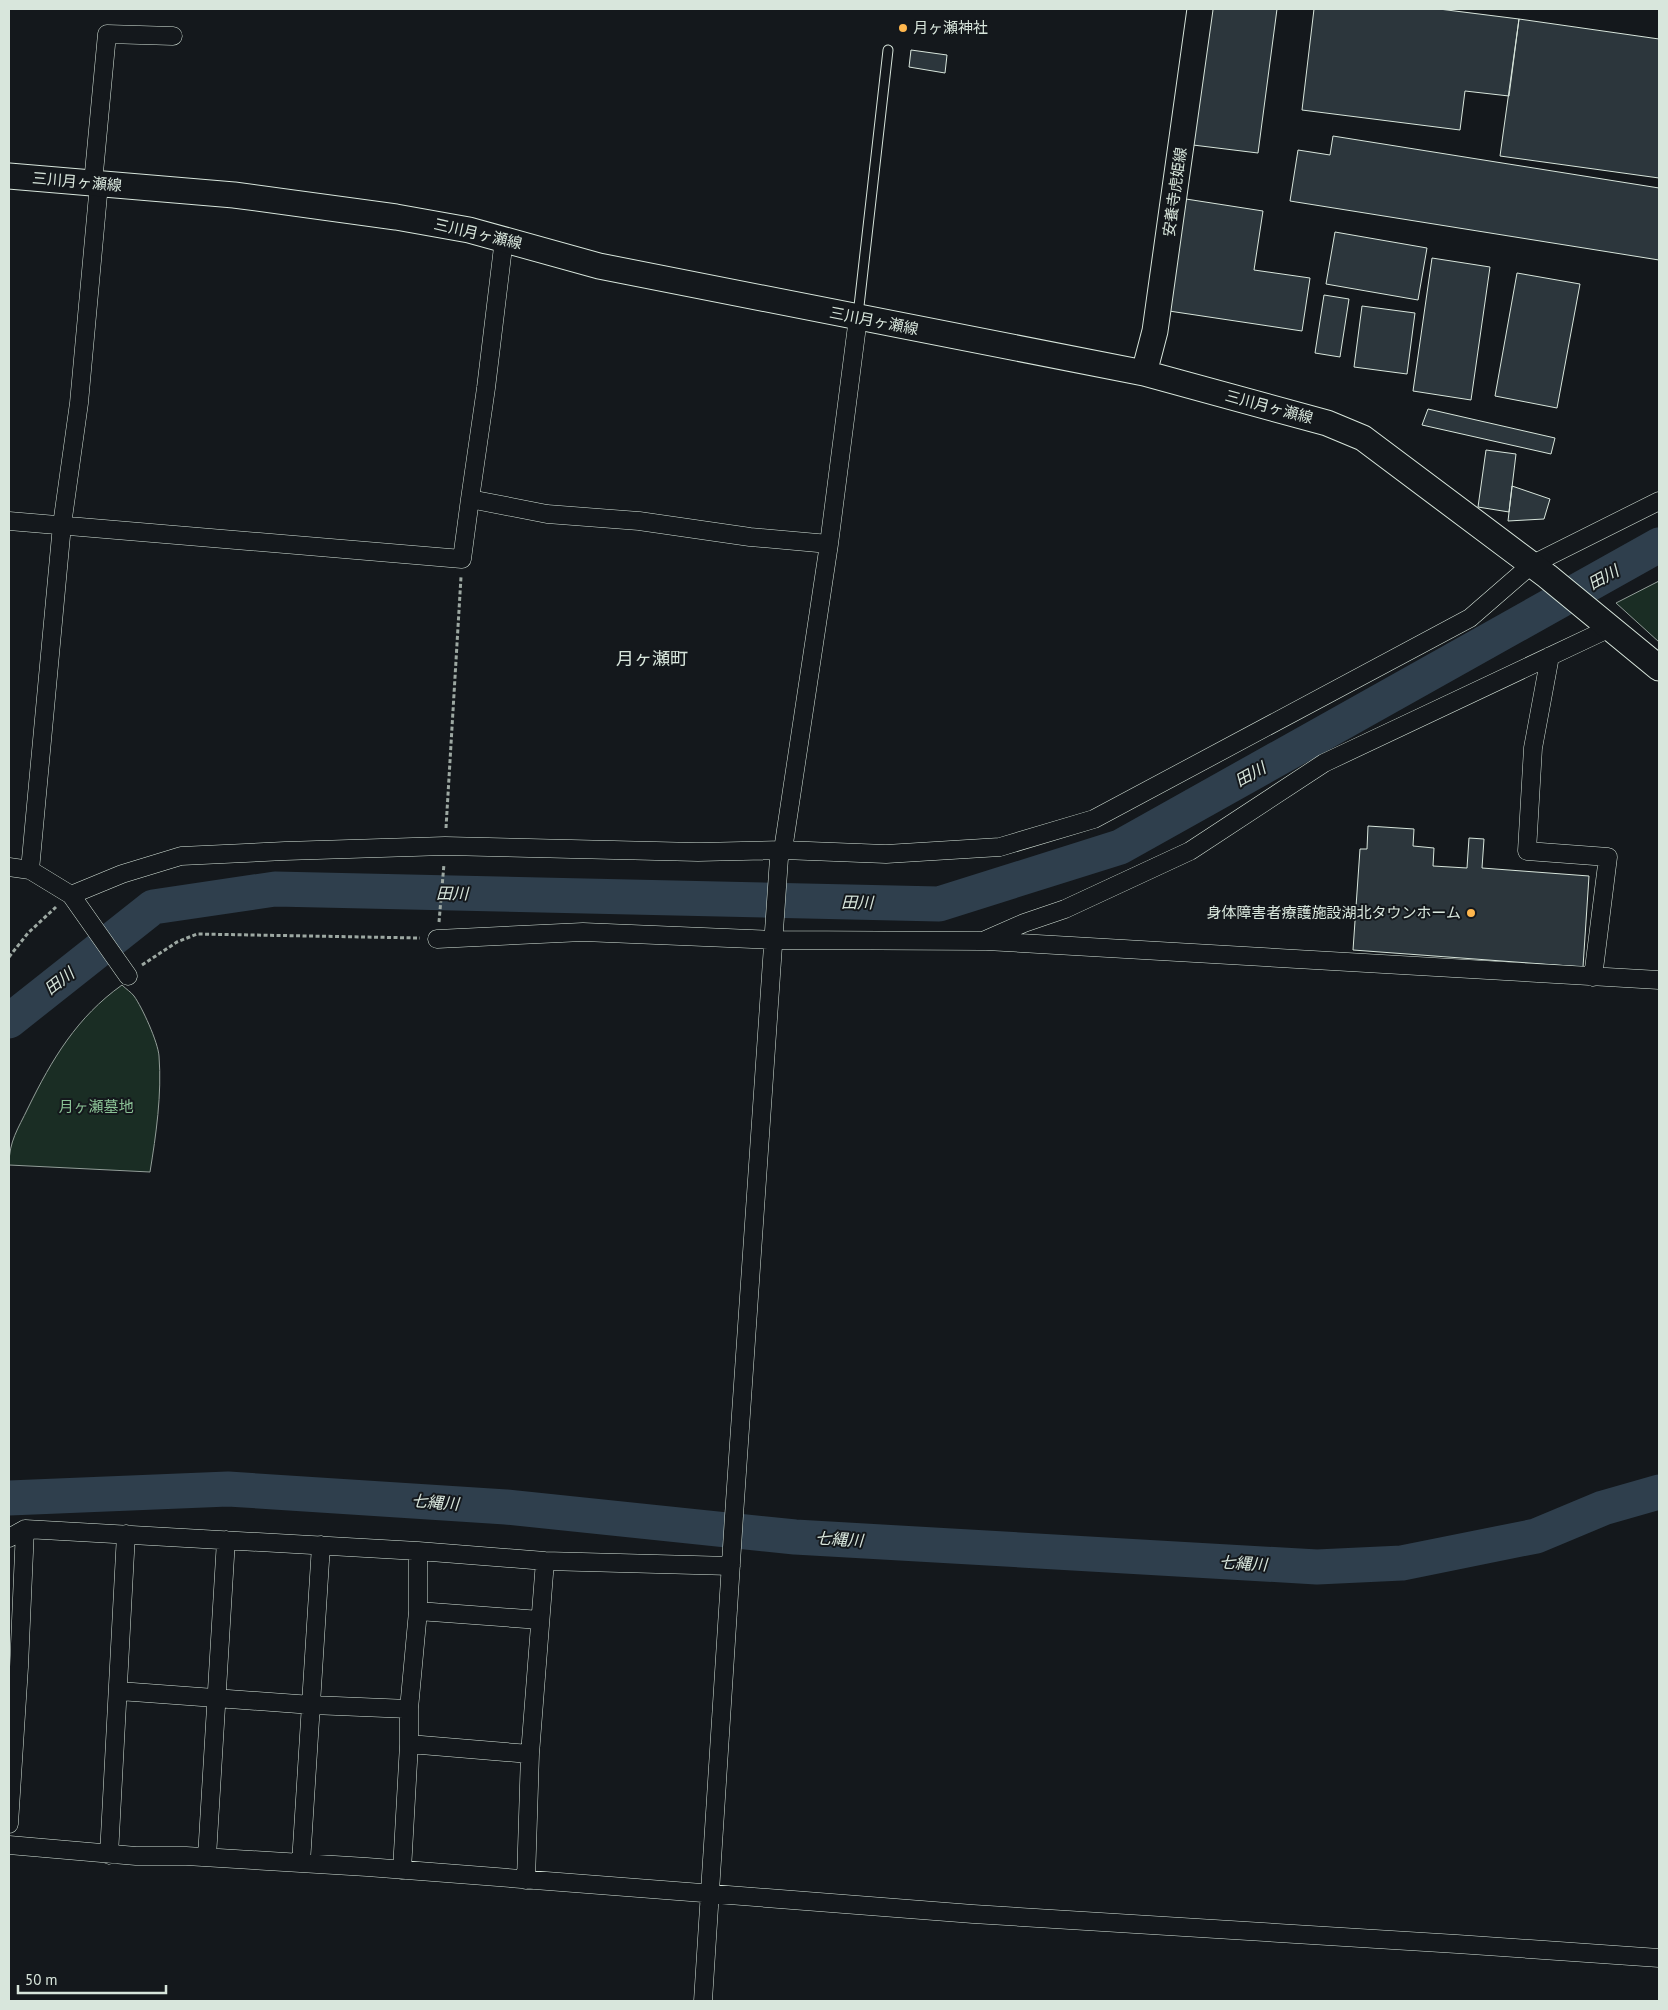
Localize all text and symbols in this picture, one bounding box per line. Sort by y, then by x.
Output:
place label: 月ヶ瀬神社 [913,18,988,37]
marker: 月ヶ瀬神社 [897,22,909,34]
street label: 安養寺虎姫線 [1159,146,1190,238]
street label: 三川月ヶ瀬線 [31,168,123,195]
street label: 三川月ヶ瀬線 [432,214,524,253]
street label: 三川月ヶ瀬線 [828,303,920,338]
street label: 三川月ヶ瀬線 [1223,386,1315,427]
water label: 田川 [1584,560,1624,594]
district label: 月ヶ瀬町 [616,647,688,670]
water label: 田川 [1231,757,1271,791]
water label: 田川 [436,883,470,903]
water label: 田川 [841,892,875,912]
place label: 身体障害者療護施設湖北タウンホーム [1206,903,1461,922]
marker: 身体障害者療護施設湖北タウンホーム [1465,907,1477,919]
water label: 田川 [40,962,79,999]
park label: 月ヶ瀬墓地 [58,1097,134,1116]
water label: 七縄川 [410,1490,462,1514]
water label: 七縄川 [815,1528,865,1550]
water label: 七縄川 [1219,1552,1269,1574]
scale bar [18,1962,165,1994]
text: 50 m [25,1970,58,1989]

